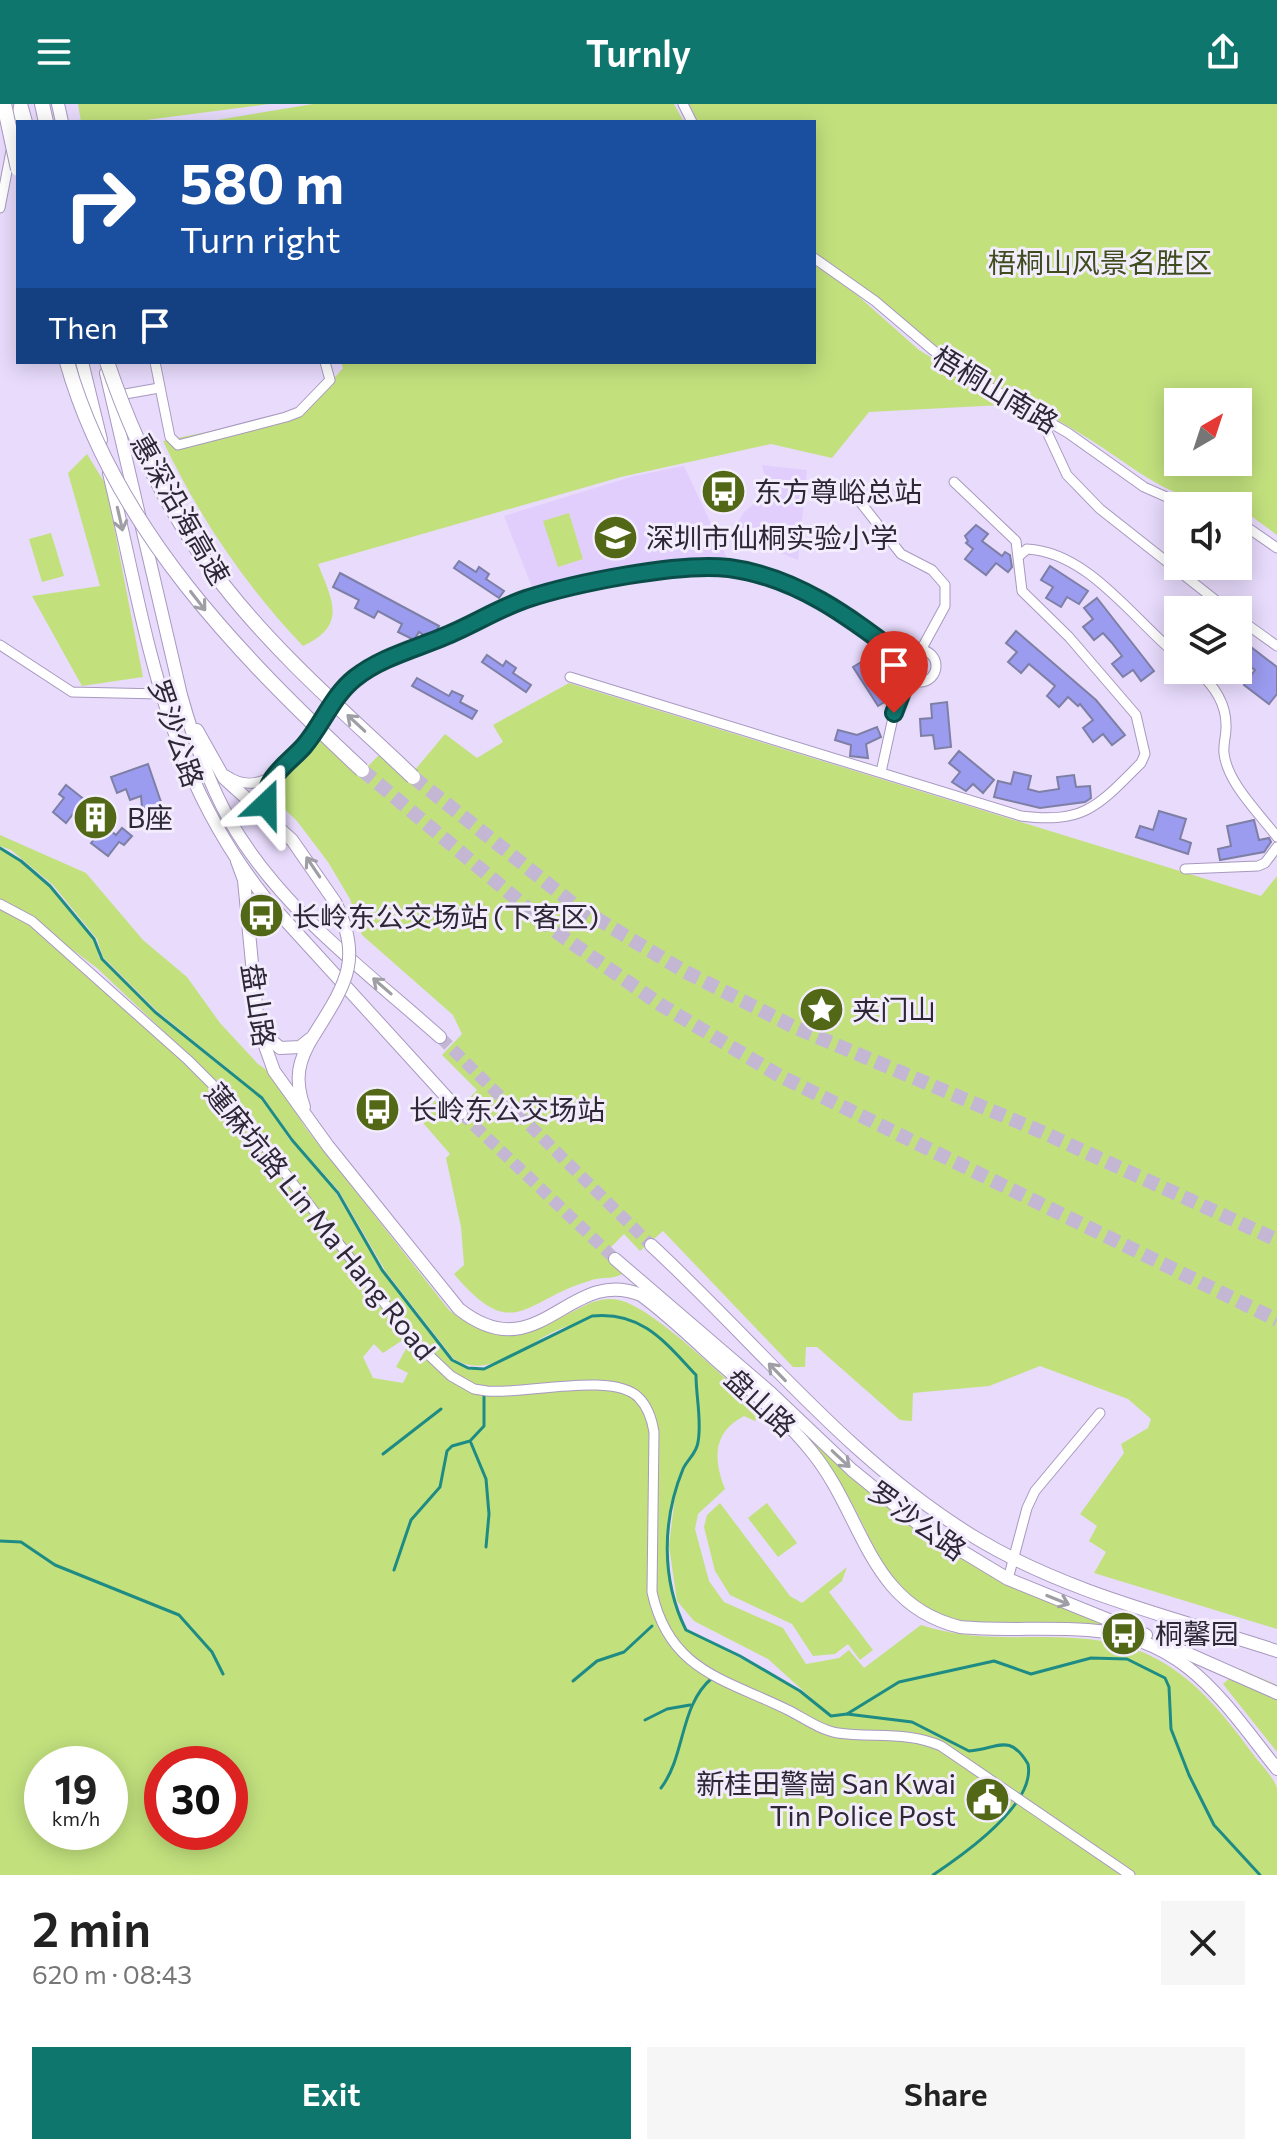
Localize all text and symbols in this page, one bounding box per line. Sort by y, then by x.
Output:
icon: menu [32,30,76,74]
text: Turnly [586,30,691,74]
icon: share [1201,30,1245,74]
text: 580 m [180,147,344,216]
icon: right [48,152,152,256]
text: Turn right [180,216,341,260]
park label: 梧桐山风景名胜区 [988,245,1212,279]
icon: arrive [133,304,177,348]
text: Then [48,308,117,345]
street label: 梧桐山南路 [927,338,1065,440]
north arrow [1164,388,1252,476]
map controls [1164,388,1252,684]
street label: 惠深沿海高速 [124,428,238,590]
bus stop icon: 东方尊峪总站 [699,467,747,515]
place label: 东方尊峪总站 [754,474,922,508]
button: sound [1164,492,1252,580]
one-way arrow [113,506,128,532]
school or university icon: 深圳市仙桐实验小学 [591,513,639,561]
place label: 深圳市仙桐实验小学 [646,520,898,554]
one-way arrow [189,590,206,611]
button: layers [1164,596,1252,684]
pin [860,631,928,713]
icon: arrive [872,643,916,687]
street label: 罗沙公路 [143,675,211,791]
one-way arrow [347,714,367,733]
position arrow [224,762,308,846]
building icon: B座 [72,793,120,841]
place label: B座 [127,800,173,834]
one-way arrow [305,856,321,878]
bus stop icon: 长岭东公交场站 (下客区) [237,892,285,940]
place label: 长岭东公交场站 (下客区) [292,899,599,933]
street label: 盘山路 [236,961,282,1049]
one-way arrow [372,977,392,995]
place icon: 夹门山 [797,985,845,1033]
place label: 夹门山 [852,992,936,1026]
street label: 蓮麻坑路 Lin Ma Hang Road [199,1076,443,1366]
bus stop icon: 长岭东公交场站 [354,1085,402,1133]
place label: 长岭东公交场站 [409,1092,605,1126]
street label: 盘山路 [719,1361,803,1443]
one-way arrow [768,1362,787,1382]
one-way arrow [831,1450,851,1469]
street label: 罗沙公路 [863,1473,973,1567]
one-way arrow [1045,1593,1070,1608]
bus stop icon: 桐馨园 [1100,1609,1148,1657]
place label: 桐馨园 [1155,1616,1239,1650]
speed limit sign: 30 [144,1746,248,1850]
text: 19 [55,1763,97,1812]
place label: 新桂田警崗 San Kwai Tin Police Post [696,1766,956,1832]
public building icon: 新桂田警崗 San Kwai Tin Police Post [963,1775,1011,1823]
text: km/h [52,1806,100,1830]
text: 2 min [32,1898,151,1957]
button: close [1161,1901,1245,1985]
text: 620 m · 08:43 [32,1958,192,1989]
button: Exit [32,2047,631,2139]
button: Share [647,2047,1245,2139]

